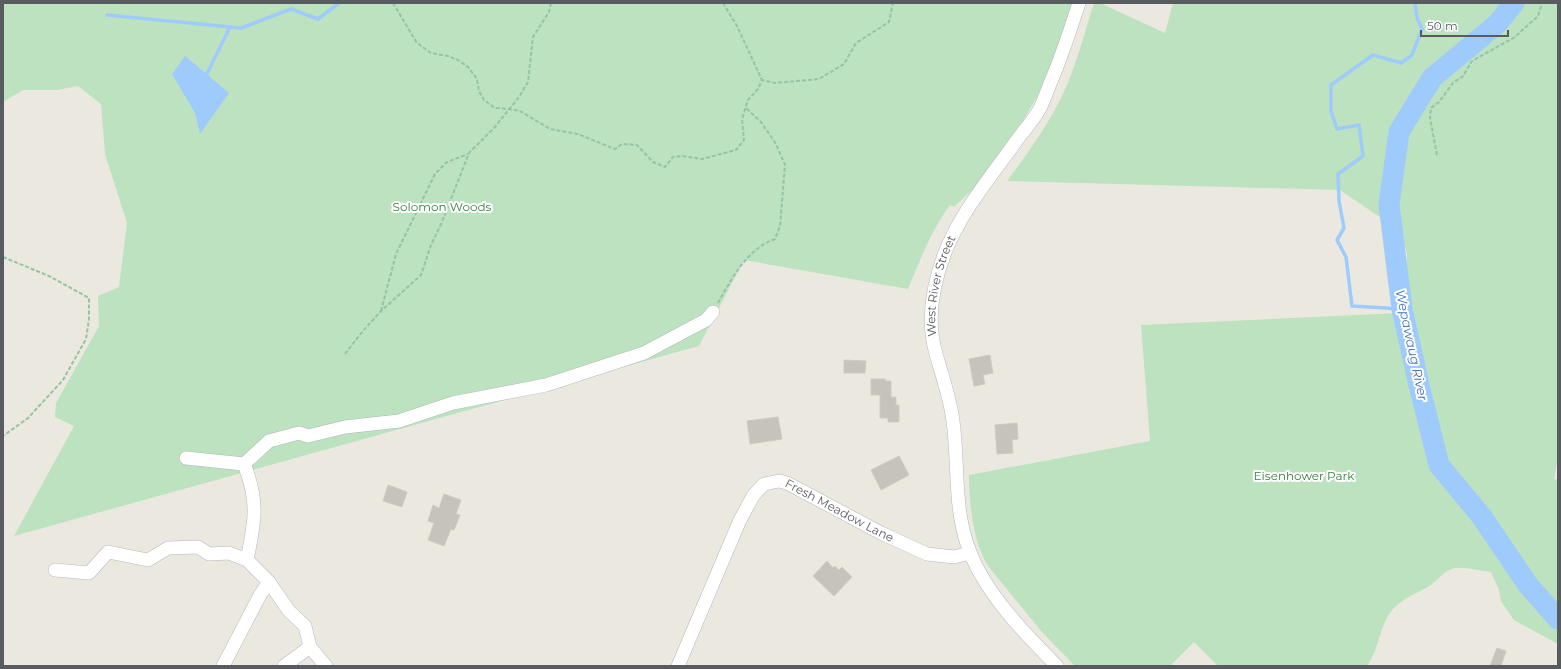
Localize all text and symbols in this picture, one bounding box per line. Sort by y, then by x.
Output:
scale bar [1421,12,1508,38]
text: 50 m [1427,18,1458,33]
park label: Solomon Woods [393,199,492,214]
street label: West River Street [923,233,959,337]
water label: Wepawaug River [1392,288,1432,403]
park label: Eisenhower Park [1254,468,1355,483]
street label: Fresh Meadow Lane [783,475,896,545]

